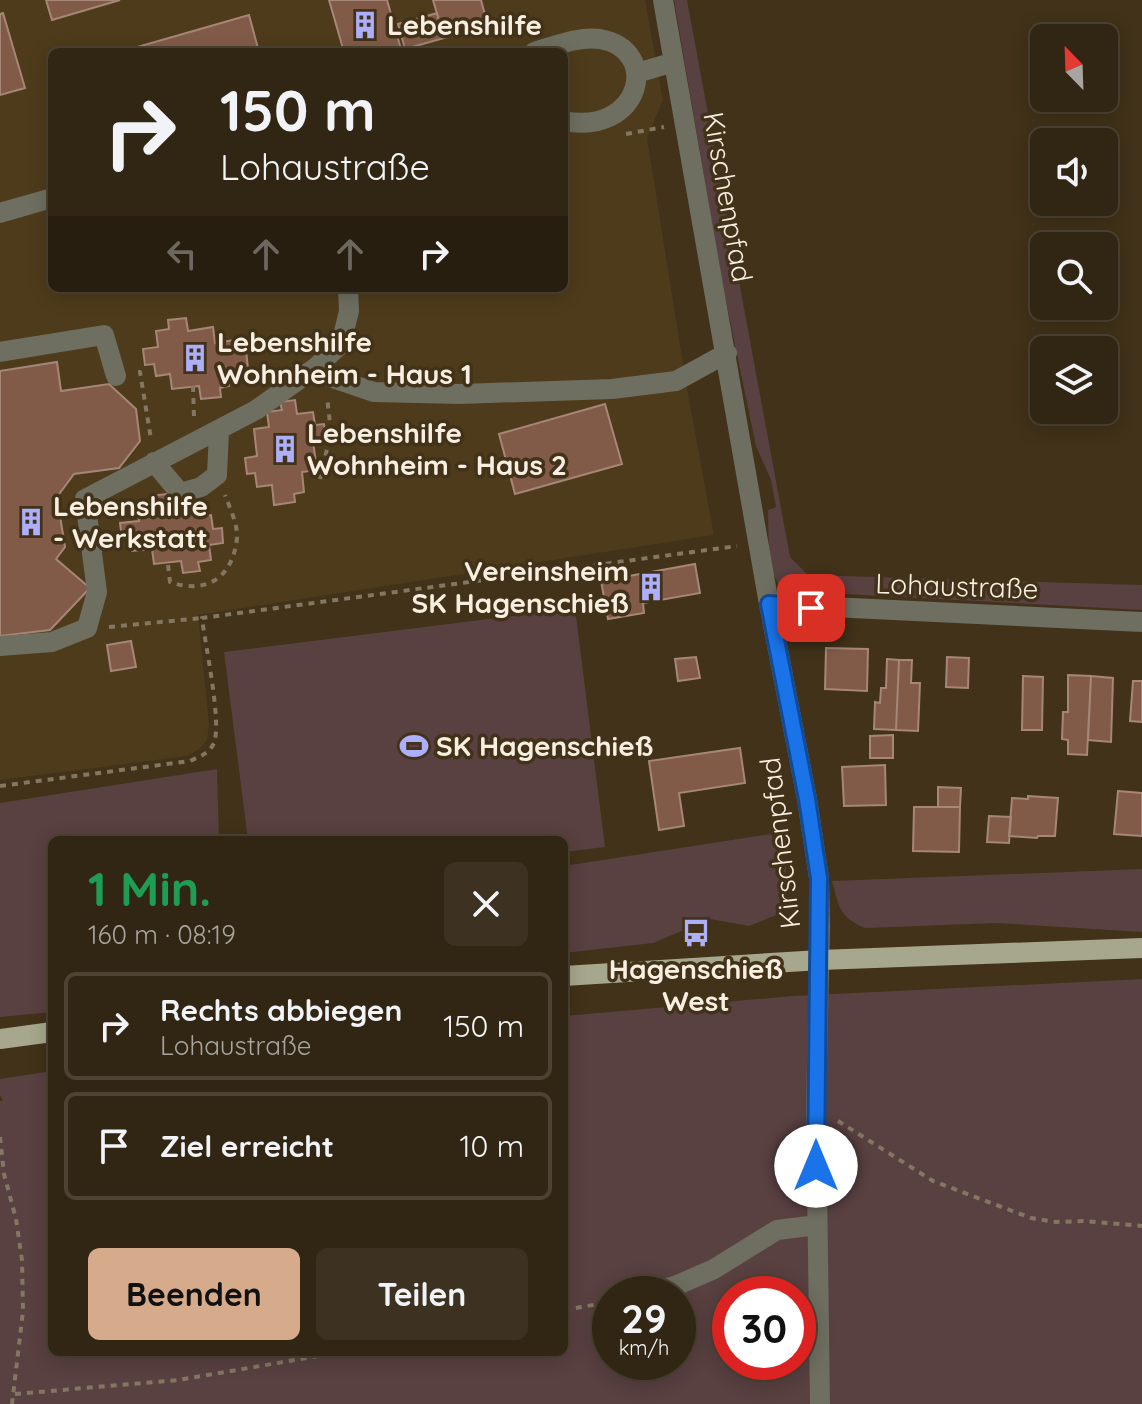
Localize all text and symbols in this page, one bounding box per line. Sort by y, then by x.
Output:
place label: Lebenshilfe [387,7,542,42]
building icon: Lebenshilfe [350,10,380,40]
north arrow [1030,24,1118,112]
map controls [1030,24,1118,424]
text: 150 m [220,75,376,145]
icon: right [88,80,192,184]
street label: Kirschenpfad [696,109,761,285]
button: sound [1030,128,1118,216]
text: Lohaustraße [220,144,430,189]
icon: left [160,232,204,276]
icon: ahead [244,232,288,276]
icon: ahead [328,232,372,276]
icon: right [412,232,456,276]
button: search [1030,232,1118,320]
place label: Lebenshilfe Wohnheim - Haus 1 [217,324,472,391]
button: layers [1030,336,1118,424]
building icon: Lebenshilfe Wohnheim - Haus 1 [180,343,210,373]
place label: Lebenshilfe Wohnheim - Haus 2 [307,415,567,482]
building icon: Lebenshilfe Wohnheim - Haus 2 [270,434,300,464]
place label: Lebenshilfe - Werkstatt [53,488,208,555]
building icon: Lebenshilfe - Werkstatt [16,507,46,537]
place label: Vereinsheim SK Hagenschieß [412,553,629,620]
street label: Lohaustraße [875,565,1039,606]
building icon: Vereinsheim SK Hagenschieß [636,572,666,602]
pin [777,574,845,642]
icon: arrive [789,586,833,630]
place label: SK Hagenschieß [436,728,653,763]
sports icon: SK Hagenschieß [399,731,429,761]
street label: Kirschenpfad [752,755,807,931]
text: 1 Min. [88,858,211,918]
button: close [444,862,528,946]
text: 160 m · 08:19 [88,918,236,951]
bus stop icon: Hagenschieß West [681,918,711,948]
place label: Hagenschieß West [609,951,783,1018]
text: Rechts abbiegen [160,991,402,1029]
icon: right [92,1004,136,1048]
text: 150 m [443,1007,524,1045]
text: Lohaustraße [160,1029,312,1062]
icon: arrive [92,1124,136,1168]
position arrow [774,1124,858,1208]
text: Ziel erreicht [160,1127,334,1165]
text: 10 m [460,1127,524,1165]
button: Beenden [88,1248,300,1340]
button: Teilen [316,1248,528,1340]
speed limit sign: 30 [712,1276,816,1380]
text: 29 [621,1293,667,1343]
text: km/h [619,1335,669,1360]

